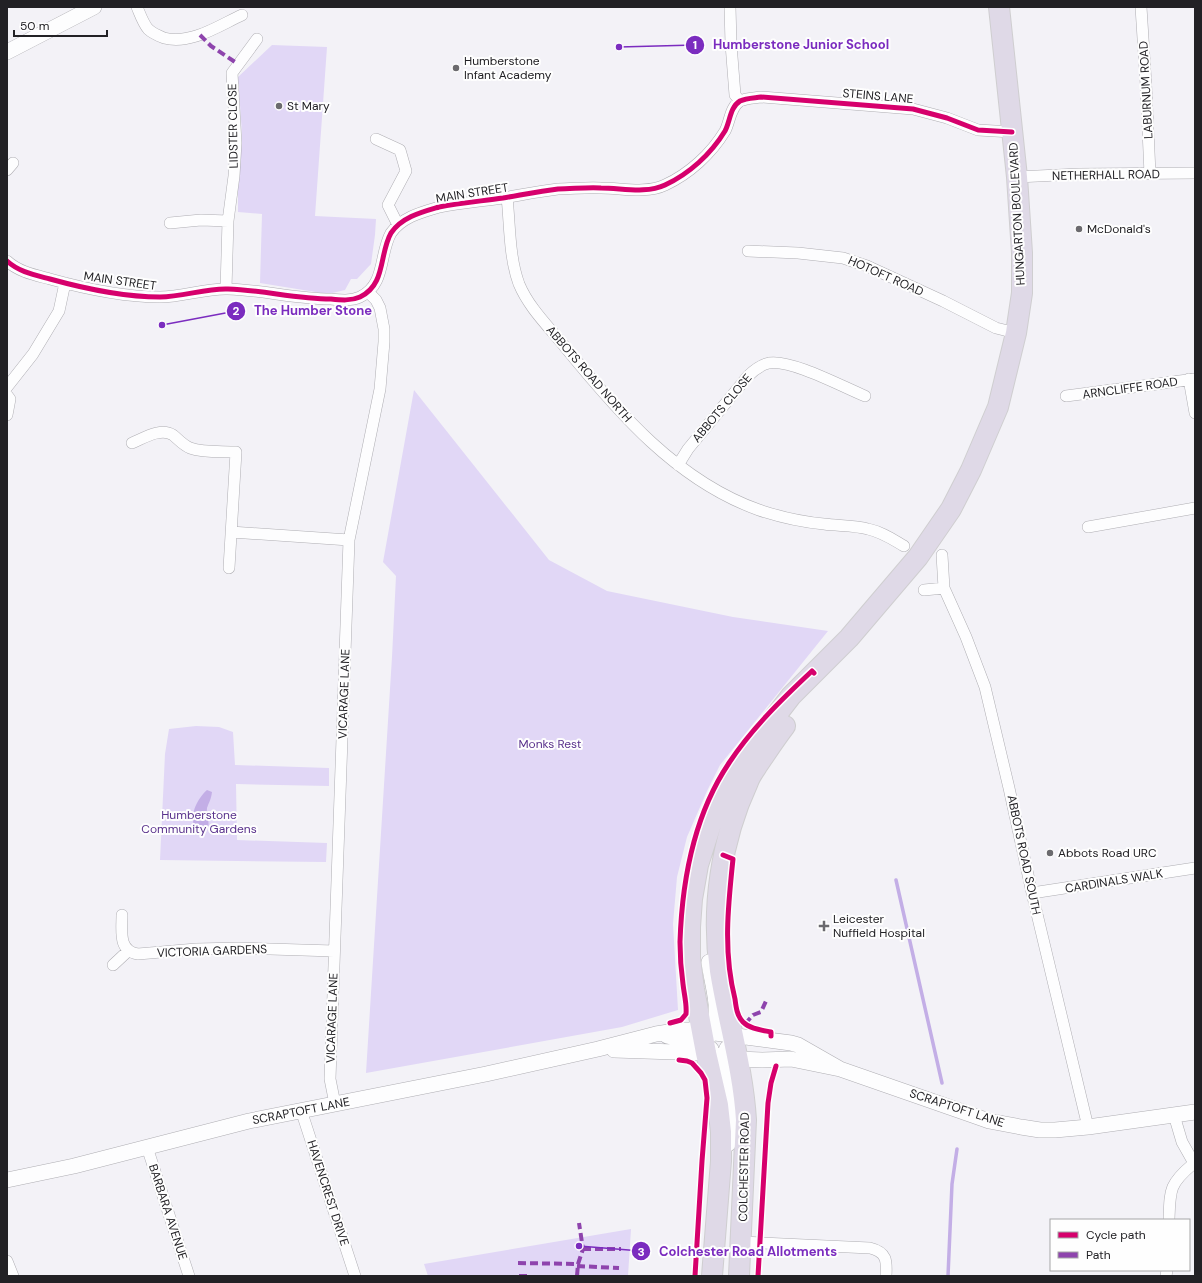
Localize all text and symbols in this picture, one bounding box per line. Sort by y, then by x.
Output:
scale bar [14,12,107,38]
text: 50 m [20,18,49,34]
callout: Humberstone Junior School [685,32,897,57]
text: Humberstone Junior School [713,36,889,53]
text: 1 [693,37,697,53]
street label: LABURNUM ROAD [1135,41,1157,139]
place label: Humberstone Infant Academy [464,53,552,83]
marker: Humberstone Infant Academy [451,63,461,73]
street label: LIDSTER CLOSE [224,83,242,169]
street label: STEINS LANE [842,85,914,107]
place label: St Mary [287,98,330,114]
marker: St Mary [274,101,284,111]
street label: HUNGARTON BOULEVARD [1005,142,1029,286]
street label: NETHERHALL ROAD [1052,166,1160,184]
street label: MAIN STREET [435,179,510,207]
place label: McDonald's [1087,221,1151,237]
marker: McDonald's [1074,224,1084,234]
street label: HOTOFT ROAD [846,252,926,300]
street label: MAIN STREET [83,268,158,294]
callout: The Humber Stone [226,298,380,323]
text: The Humber Stone [254,302,372,319]
text: 2 [233,303,240,319]
street label: ABBOTS ROAD NORTH [543,322,635,426]
street label: ABBOTS CLOSE [689,370,756,446]
street label: ARNCLIFFE ROAD [1081,373,1179,403]
street label: VICARAGE LANE [334,648,354,739]
park label: Monks Rest [518,736,582,752]
street label: ABBOTS ROAD SOUTH [1003,794,1045,916]
park label: Humberstone Community Gardens [141,807,257,837]
place label: Abbots Road URC [1058,845,1157,861]
marker: Abbots Road URC [1045,848,1055,858]
street label: CARDINALS WALK [1064,865,1164,897]
place label: Leicester Nuffield Hospital [833,911,925,941]
marker: Leicester Nuffield Hospital [818,920,830,932]
street label: VICTORIA GARDENS [157,941,267,961]
street label: VICARAGE LANE [322,972,342,1063]
street label: SCRAPTOFT LANE [907,1085,1007,1131]
street label: SCRAPTOFT LANE [251,1094,351,1128]
street label: COLCHESTER ROAD [735,1112,753,1222]
street label: HAVENCREST DRIVE [303,1138,353,1248]
street label: BARBARA AVENUE [145,1162,191,1262]
legend [1050,1219,1190,1271]
text: Cycle path [1086,1227,1146,1243]
callout: Colchester Road Allotments [631,1239,845,1264]
text: Colchester Road Allotments [659,1243,837,1260]
text: 3 [637,1244,645,1260]
text: Path [1086,1247,1111,1263]

